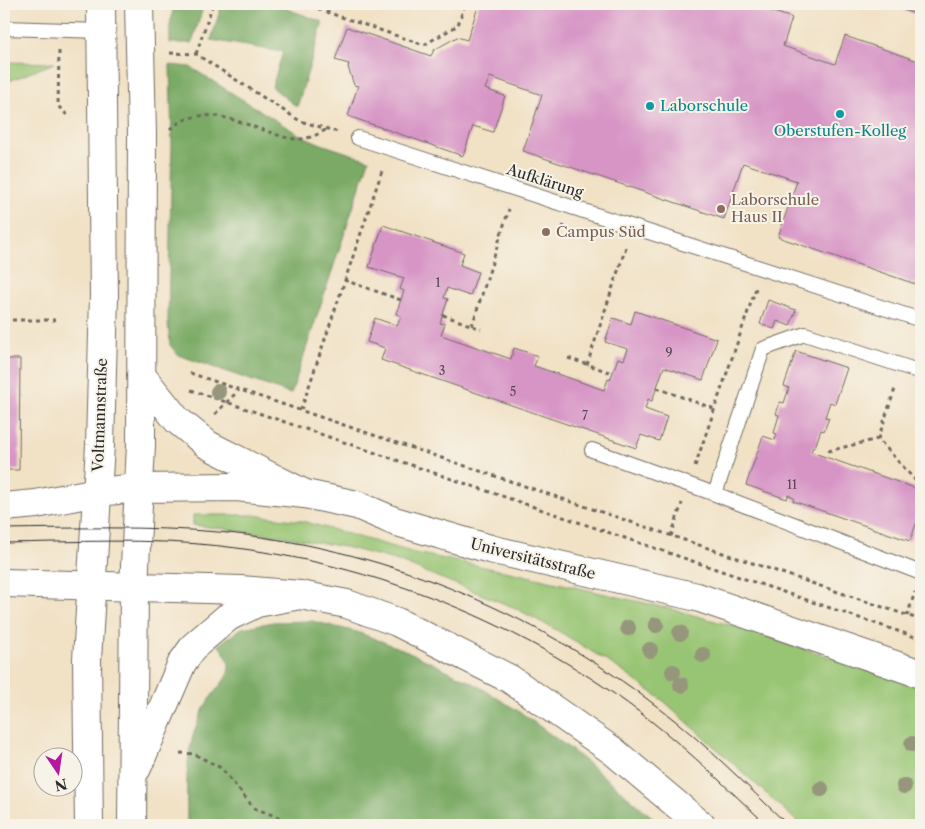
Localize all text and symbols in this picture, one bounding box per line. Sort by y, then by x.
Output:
place label: Laborschule [660,96,748,115]
marker: Laborschule [644,100,656,112]
marker: Oberstufen-Kolleg [834,108,846,120]
place label: Oberstufen-Kolleg [774,121,906,140]
street label: Aufklärung [504,159,586,202]
place label: Laborschule Haus II [731,190,819,226]
marker: Laborschule Haus II [715,203,727,215]
place label: Campus Süd [556,222,646,241]
marker: Campus Süd [540,226,552,238]
house number: 1 [435,275,441,290]
house number: 9 [665,345,673,360]
street label: Voltmannstraße [88,358,111,473]
house number: 3 [439,363,445,378]
house number: 5 [510,384,516,399]
house number: 7 [582,408,588,423]
house number: 11 [787,477,797,492]
street label: Universitätsstraße [469,534,598,583]
north arrow [32,746,82,796]
text: N [53,775,69,795]

